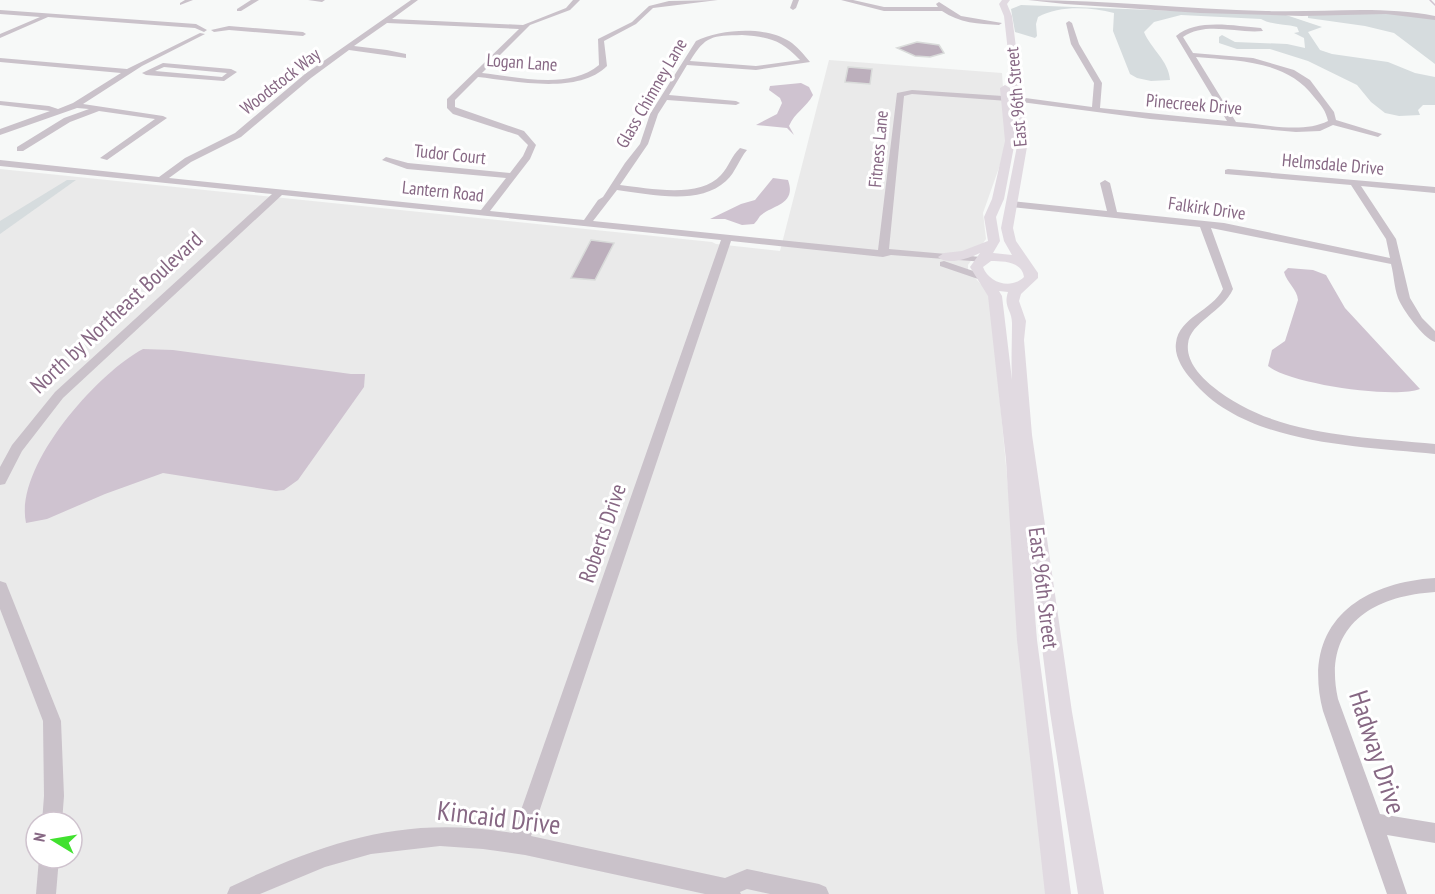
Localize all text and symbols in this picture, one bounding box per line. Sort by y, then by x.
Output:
street label: Glass Chimney Lane [610,34,692,152]
street label: Woodstock Way [235,42,325,119]
street label: East 96th Street [1000,46,1032,148]
street label: Logan Lane [486,48,558,76]
street label: Pinecreek Drive [1145,88,1243,120]
street label: Fitness Lane [863,109,893,189]
street label: Tudor Court [413,139,487,169]
street label: Helmsdale Drive [1281,148,1385,180]
street label: Lantern Road [401,175,485,207]
street label: Falkirk Drive [1167,191,1247,225]
street label: North by Northeast Boulevard [24,225,208,399]
street label: Roberts Drive [572,480,632,586]
street label: East 96th Street [1023,526,1065,650]
street label: Hadway Drive [1342,686,1414,818]
street label: Kincaid Drive [435,793,563,841]
north arrow [24,810,84,870]
text: N [29,831,50,843]

